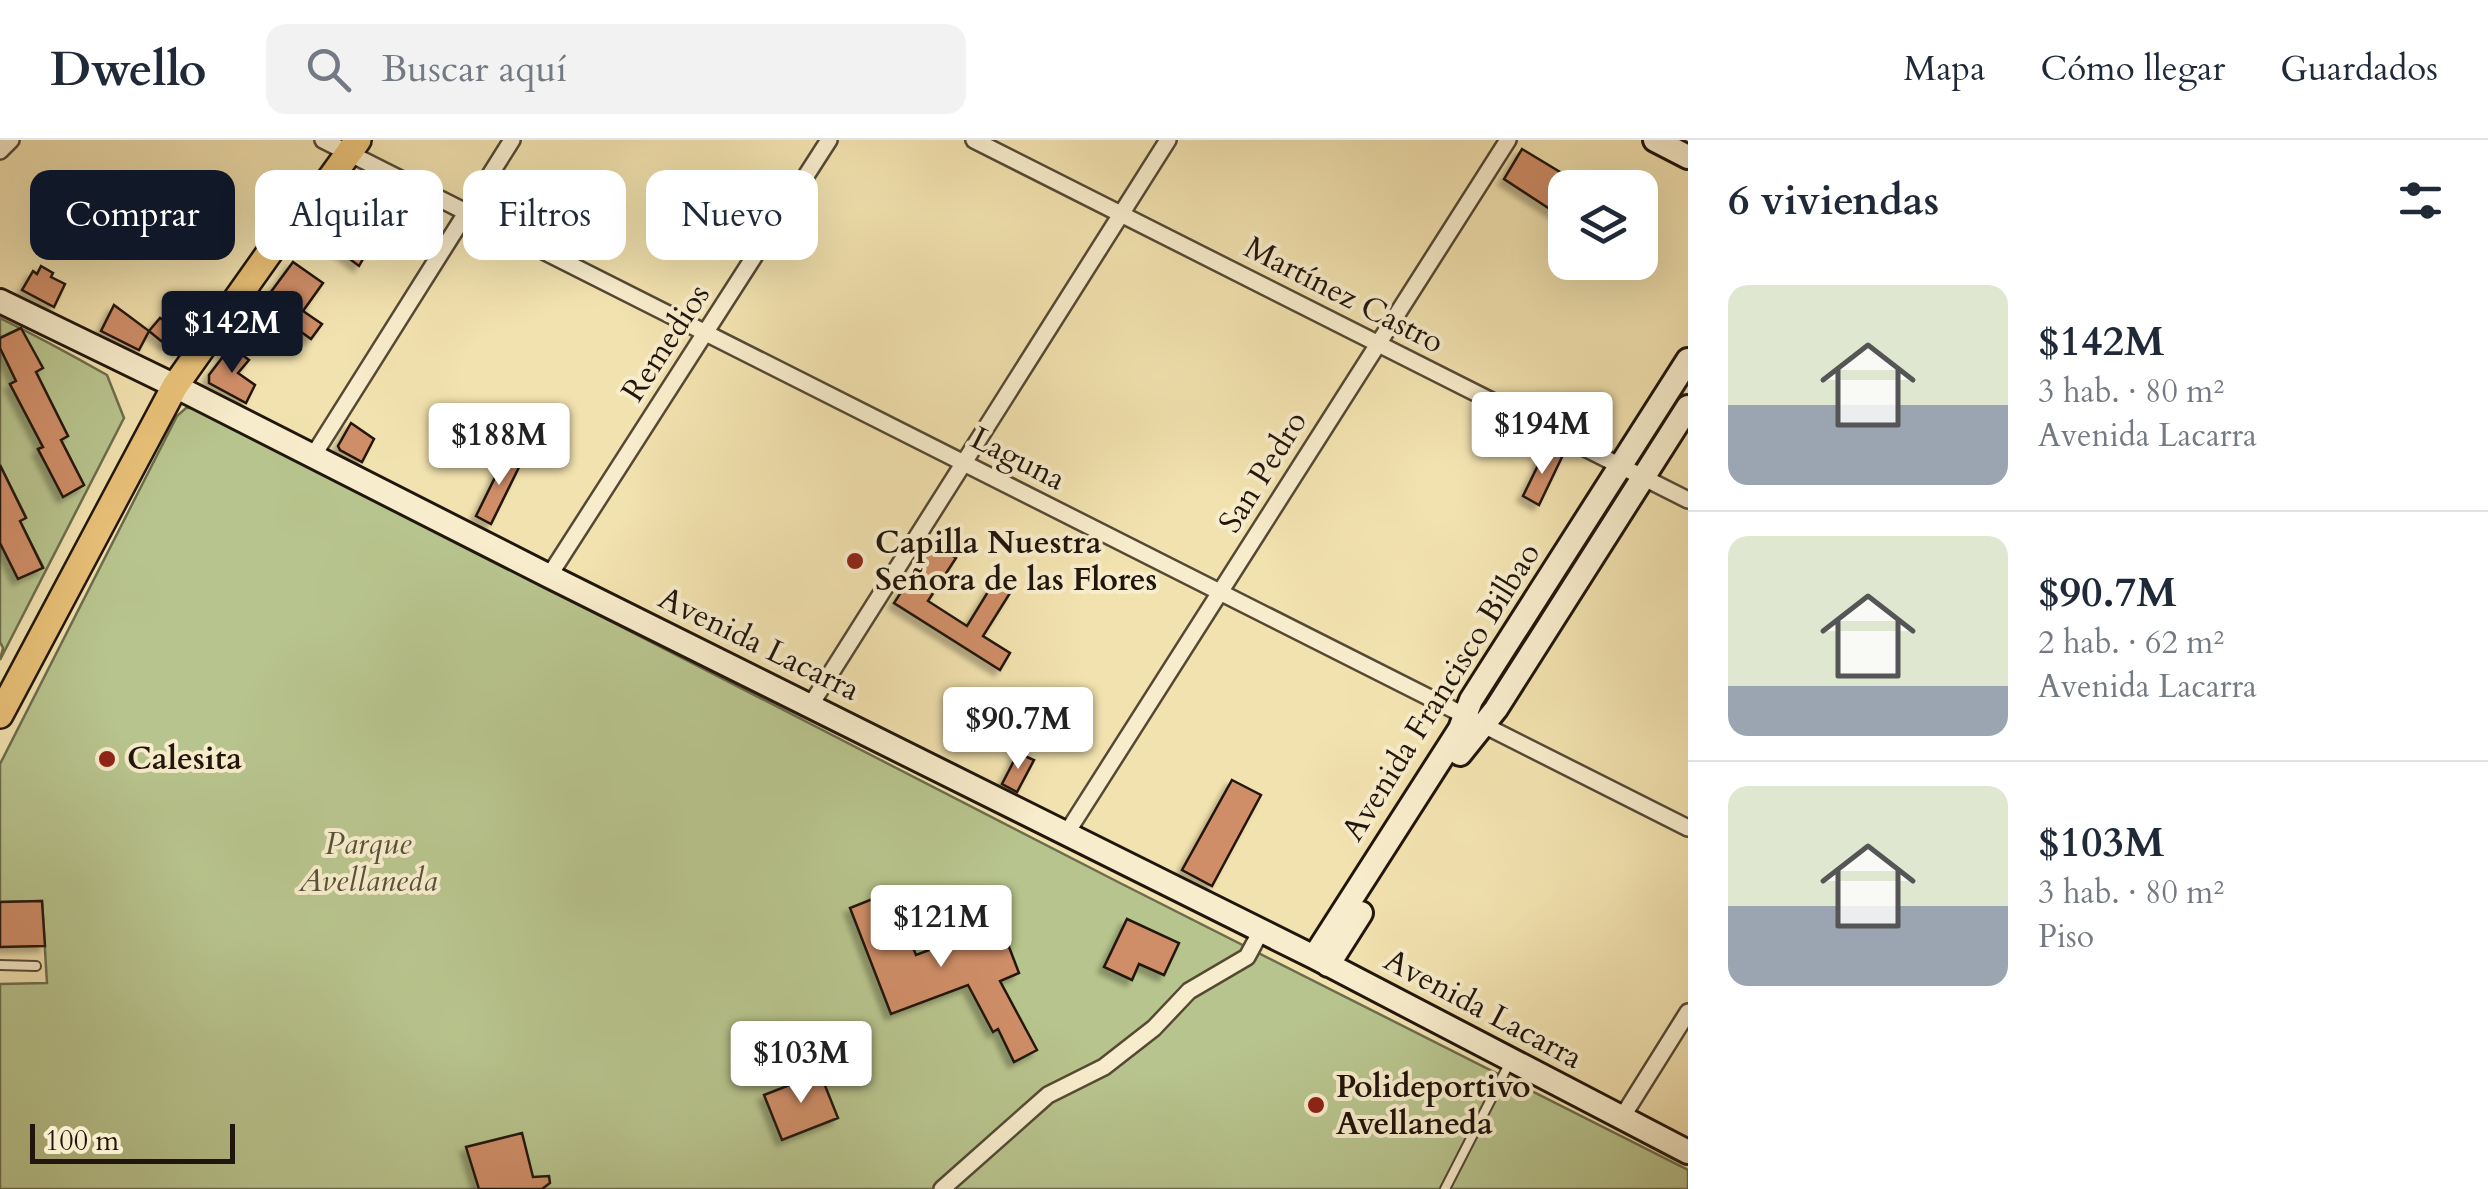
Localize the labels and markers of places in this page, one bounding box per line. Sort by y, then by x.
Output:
pin: $142M [162,291,302,376]
pin: $194M [1472,392,1612,477]
pin: $188M [429,403,569,488]
place label: Capilla Nuestra Señora de las Flores [875,521,1157,602]
marker: Capilla Nuestra Señora de las Flores [844,550,866,572]
pin: $90.7M [937,687,1099,772]
place label: Calesita [127,737,242,781]
marker: Calesita [96,748,118,770]
pin: $121M [871,885,1011,970]
pin: $103M [731,1021,871,1106]
place label: Polideportivo Avellaneda [1336,1065,1531,1146]
marker: Polideportivo Avellaneda [1305,1094,1327,1116]

